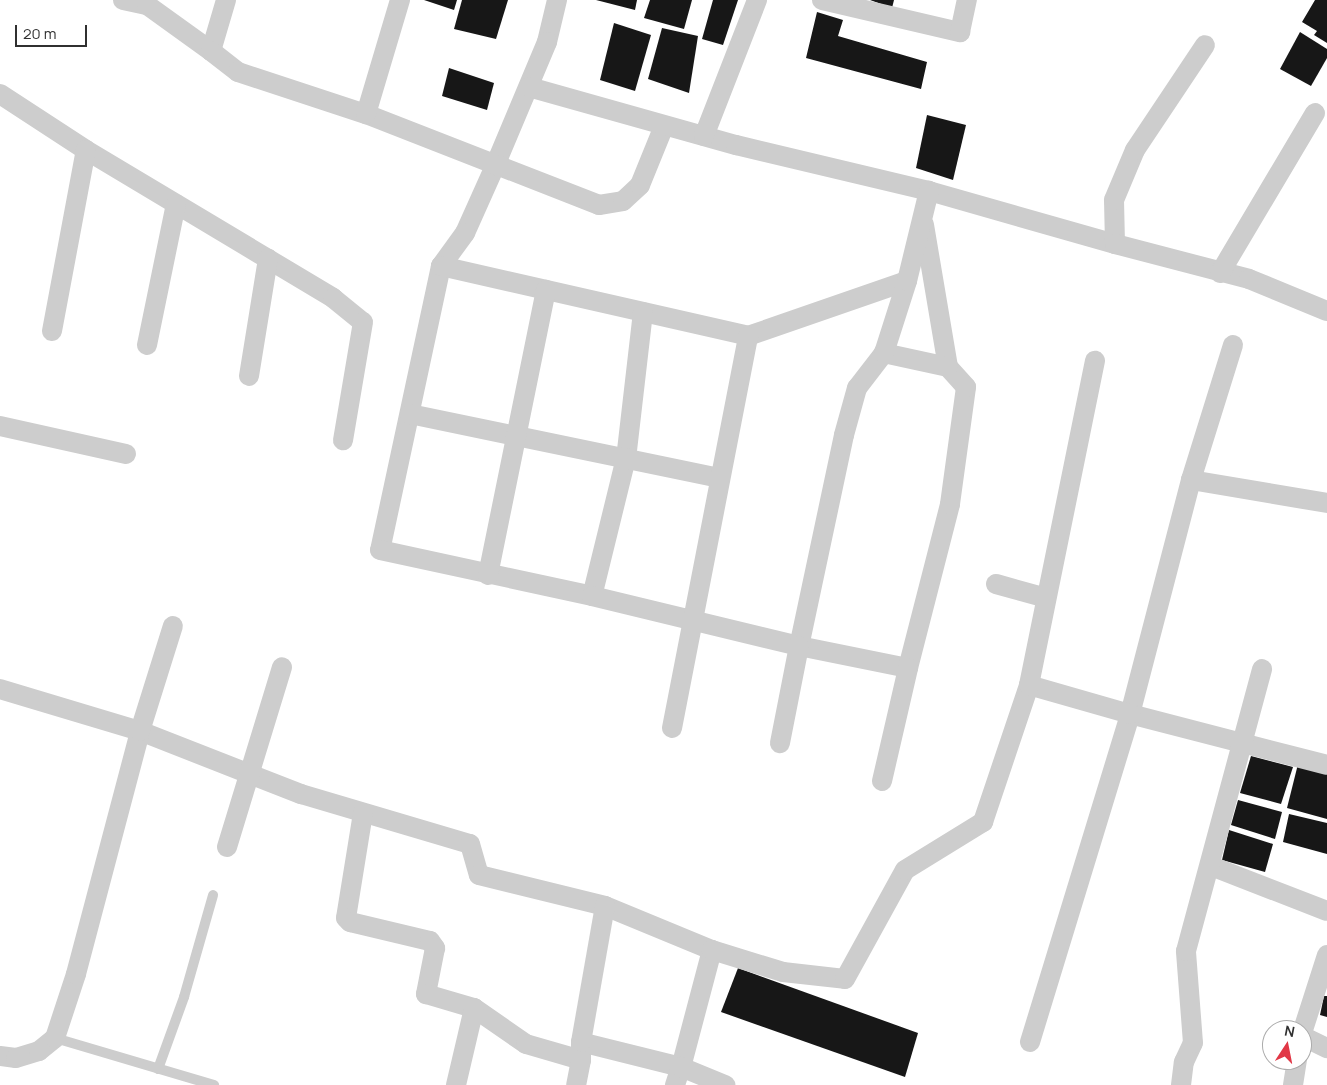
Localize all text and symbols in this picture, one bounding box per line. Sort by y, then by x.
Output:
scale bar [18,15,90,47]
text: 20 m [23,23,56,44]
north arrow [1262,1020,1312,1070]
text: N [1283,1020,1297,1041]

